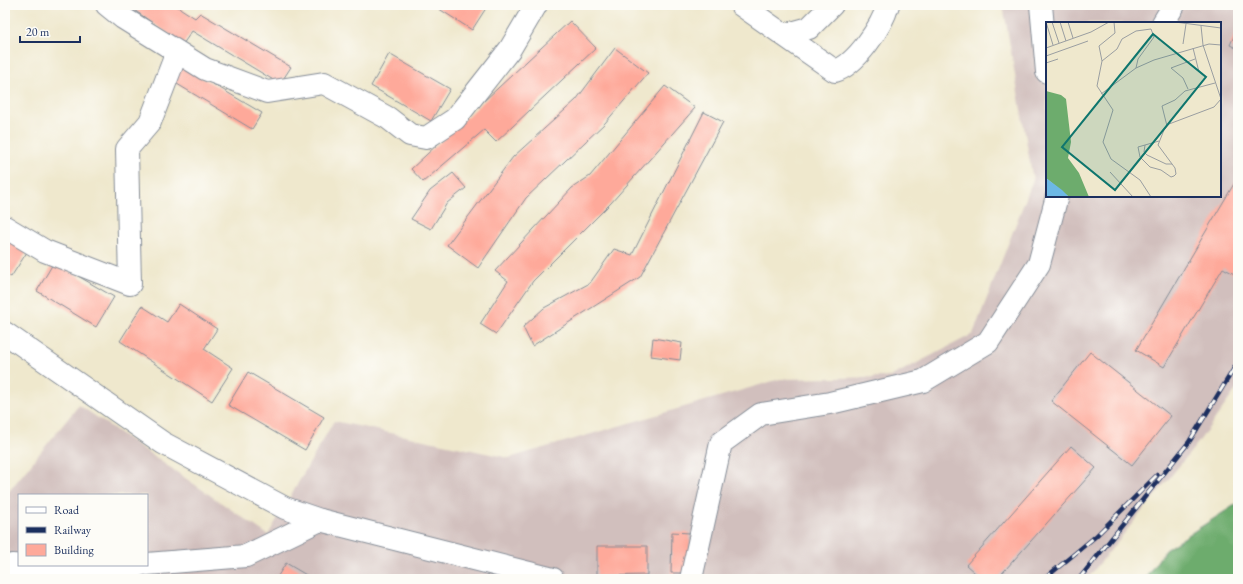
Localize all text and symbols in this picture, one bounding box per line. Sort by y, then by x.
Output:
scale bar [20,18,80,44]
inset map [1046,22,1221,197]
text: 20 m [26,24,50,40]
legend [18,494,148,566]
text: Road [54,502,80,518]
text: Railway [54,522,92,538]
text: Building [54,542,95,558]

